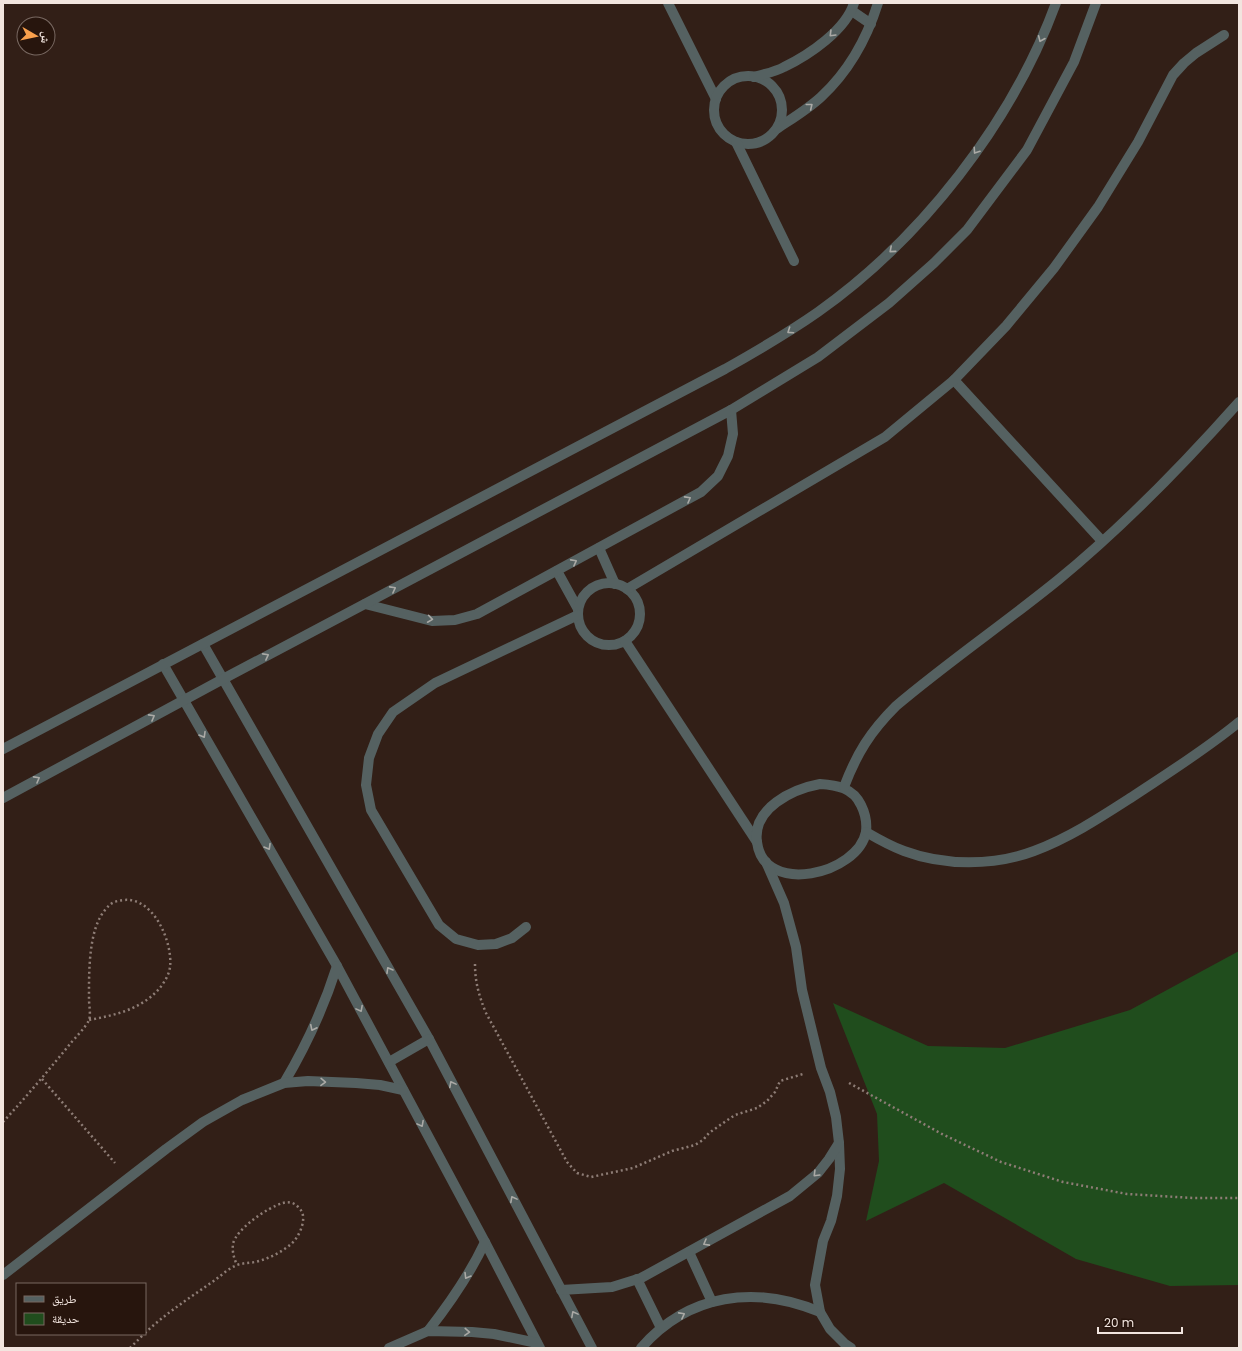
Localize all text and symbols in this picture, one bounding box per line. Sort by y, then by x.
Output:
north arrow [16,16,56,56]
one-way arrow [829,29,837,37]
text: ش [37,31,55,45]
one-way arrow [1038,35,1046,42]
one-way arrow [806,103,813,110]
one-way arrow [973,147,981,154]
one-way arrow [889,246,897,253]
one-way arrow [787,326,794,334]
one-way arrow [684,497,691,504]
one-way arrow [570,559,577,567]
one-way arrow [389,586,397,593]
one-way arrow [427,615,433,623]
one-way arrow [262,653,269,661]
one-way arrow [147,715,155,722]
one-way arrow [198,731,205,738]
one-way arrow [33,777,40,784]
one-way arrow [264,843,271,850]
one-way arrow [387,967,394,974]
one-way arrow [356,1005,363,1012]
one-way arrow [310,1024,317,1032]
one-way arrow [320,1078,326,1086]
one-way arrow [450,1081,457,1088]
one-way arrow [417,1119,424,1127]
one-way arrow [813,1169,820,1177]
one-way arrow [510,1196,518,1203]
one-way arrow [702,1238,710,1245]
one-way arrow [464,1272,472,1279]
legend [16,1283,146,1335]
text: طريق [52,1290,77,1307]
scale bar [1098,1309,1182,1335]
text: حديقة [52,1310,80,1327]
one-way arrow [571,1311,579,1318]
one-way arrow [678,1312,685,1319]
text: 20 m [1104,1314,1134,1331]
one-way arrow [464,1327,470,1336]

